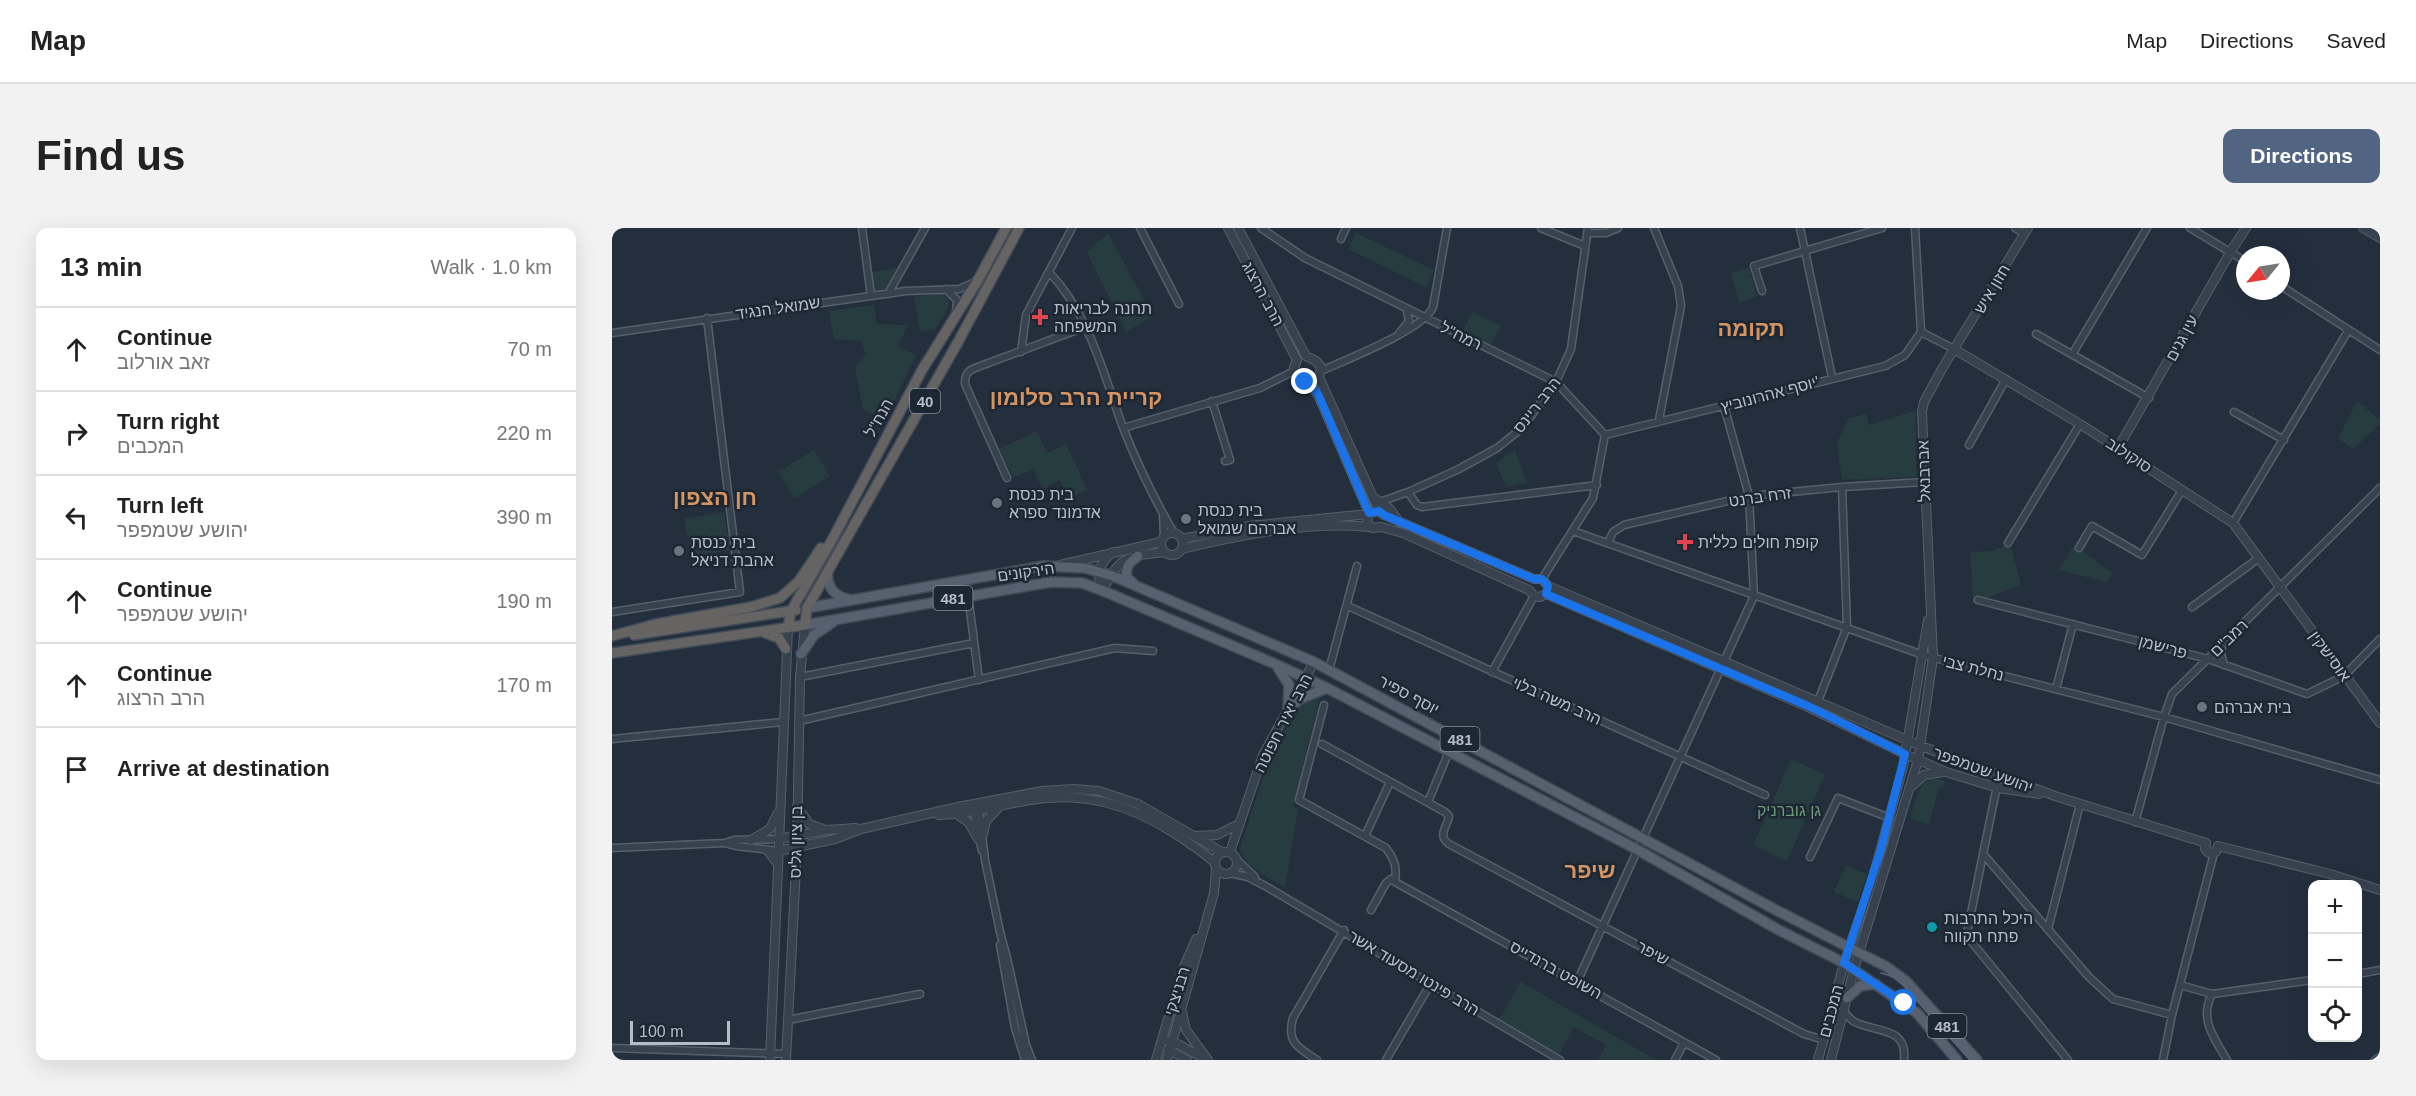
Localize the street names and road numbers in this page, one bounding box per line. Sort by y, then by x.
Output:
street label: הרב הרצוג [1239,259,1287,329]
street label: חזון איש [1971,261,2013,317]
street label: שמואל הנגיד [734,294,822,322]
street label: עין גנים [2163,312,2201,364]
street label: רמח"ל [1438,319,1484,353]
street label: יוסף אהרונוביץ' [1719,373,1821,415]
street label: הרב ריינס [1510,374,1564,436]
road number: 40 [910,389,940,413]
street label: הנח"ל [862,396,896,440]
street label: סוקולוב [2103,434,2155,476]
street label: אברבנאל [1914,440,1934,502]
street label: זרח ברנט [1728,484,1792,510]
street label: הירקונים [996,560,1056,584]
road number: 481 [934,586,972,610]
street label: רמב"ם [2207,616,2251,660]
street label: אוסישקין [2306,627,2354,685]
street label: פרישמן [2137,632,2189,662]
street label: נחלת צבי [1940,652,2006,684]
street label: הרב יאיר חפוטה [1251,671,1315,775]
street label: יוסף ספיר [1376,672,1442,718]
street label: הרב משה בלוי [1510,674,1604,728]
road number: 481 [1440,727,1480,751]
street label: יהושע שטמפפר [1931,744,2035,796]
street label: בן ציון גליס [787,805,805,879]
street label: הרב פינטו מסעוד אשר [1345,927,1483,1019]
street label: השופט ברנדייס [1507,938,1605,1002]
street label: שיפר [1634,938,1672,968]
street label: רבניצקי [1161,964,1193,1018]
street label: המכבים [1816,983,1846,1039]
road number: 481 [1928,1014,1966,1038]

